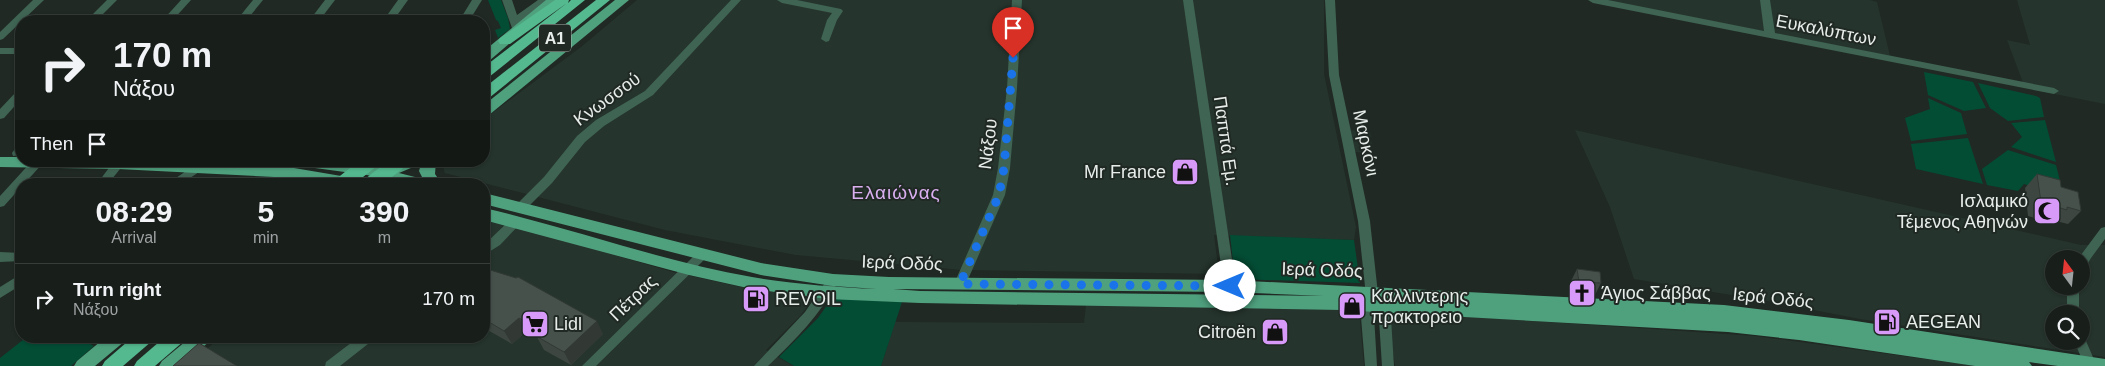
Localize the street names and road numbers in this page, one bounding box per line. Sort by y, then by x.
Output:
street label: Ευκαλύπτων [1774,10,1878,50]
road number: Α1 [539,24,571,52]
street label: Κνωσσού [570,68,644,130]
street label: Παππά Εμ. [1210,95,1242,187]
street label: Μαρκόνι [1349,108,1383,178]
street label: Νάξου [975,118,1001,170]
street label: Ιερά Οδός [861,252,943,274]
street label: Ιερά Οδός [1281,259,1363,281]
street label: Πέτρας [605,271,661,325]
street label: Ιερά Οδός [1731,284,1815,312]

